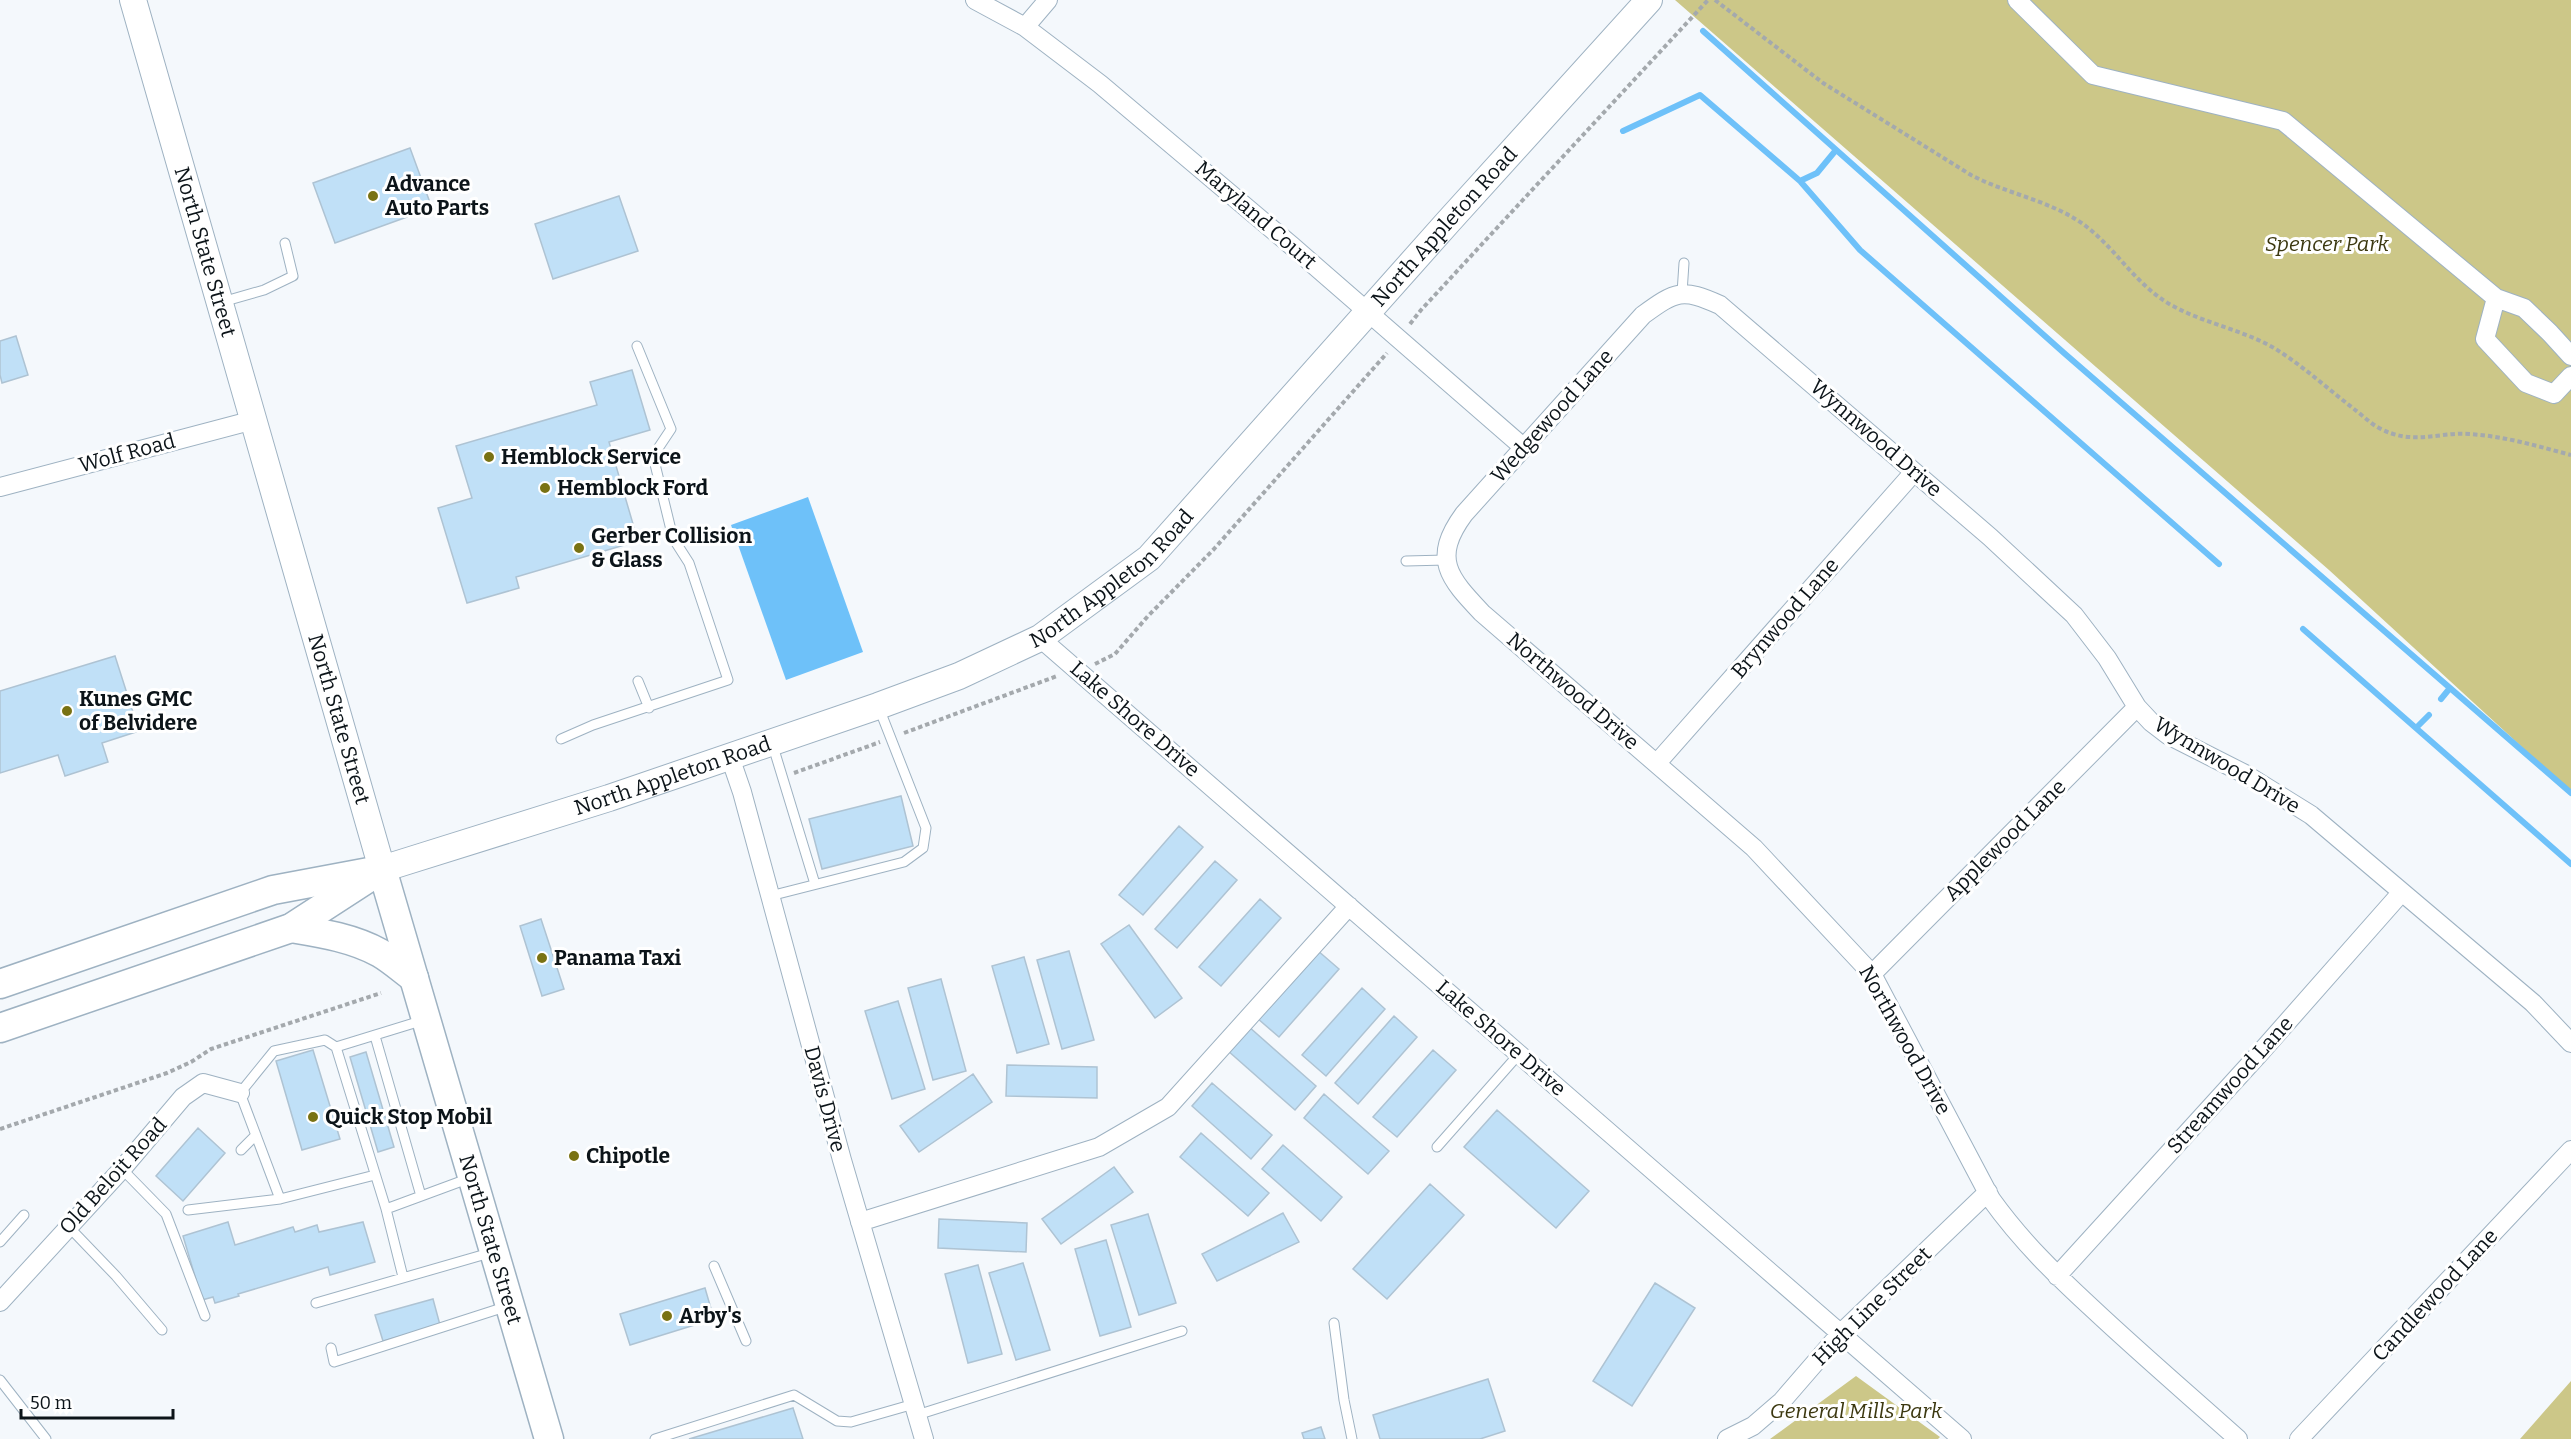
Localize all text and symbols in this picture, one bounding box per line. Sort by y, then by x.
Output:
street label: North Appleton Road [1366,141,1523,312]
street label: Maryland Court [1190,155,1322,275]
street label: North State Street [168,164,242,340]
place label: Advance Auto Parts [385,171,489,221]
marker: Advance Auto Parts [366,189,380,203]
park label: Spencer Park [2265,231,2390,257]
street label: Wedgewood Lane [1485,344,1619,488]
street label: Wynnwood Drive [1805,374,1947,502]
street label: Wolf Road [76,428,178,478]
place label: Hemblock Service [501,444,681,470]
marker: Hemblock Service [482,450,496,464]
place label: Hemblock Ford [557,475,708,501]
marker: Hemblock Ford [538,481,552,495]
street label: North Appleton Road [1026,504,1199,654]
place label: Gerber Collision & Glass [591,523,752,573]
marker: Gerber Collision & Glass [572,541,586,555]
street label: Brynwood Lane [1726,552,1844,684]
street label: Northwood Drive [1502,627,1644,755]
street label: North State Street [302,631,376,808]
street label: Lake Shore Drive [1065,656,1205,782]
place label: Kunes GMC of Belvidere [79,686,197,736]
marker: Kunes GMC of Belvidere [60,704,74,718]
street label: Wynnwood Drive [2149,711,2305,819]
street label: North Appleton Road [571,731,774,821]
street label: Applewood Lane [1939,774,2071,906]
place label: Panama Taxi [554,945,682,971]
marker: Panama Taxi [535,951,549,965]
street label: Northwood Drive [1853,961,1957,1119]
street label: Lake Shore Drive [1431,975,1571,1101]
street label: Streamwood Lane [2161,1011,2299,1159]
street label: Davis Drive [798,1043,852,1155]
place label: Quick Stop Mobil [325,1104,493,1130]
marker: Quick Stop Mobil [306,1110,320,1124]
street label: Old Beloit Road [54,1112,172,1240]
place label: Chipotle [586,1143,670,1169]
marker: Chipotle [567,1149,581,1163]
street label: North State Street [453,1151,528,1328]
street label: Candlewood Lane [2367,1223,2503,1367]
street label: High Line Street [1807,1241,1937,1371]
place label: Arby's [679,1303,742,1329]
marker: Arby's [660,1309,674,1323]
scale bar [21,1382,172,1420]
text: 50 m [30,1392,72,1414]
park label: General Mills Park [1770,1398,1943,1424]

